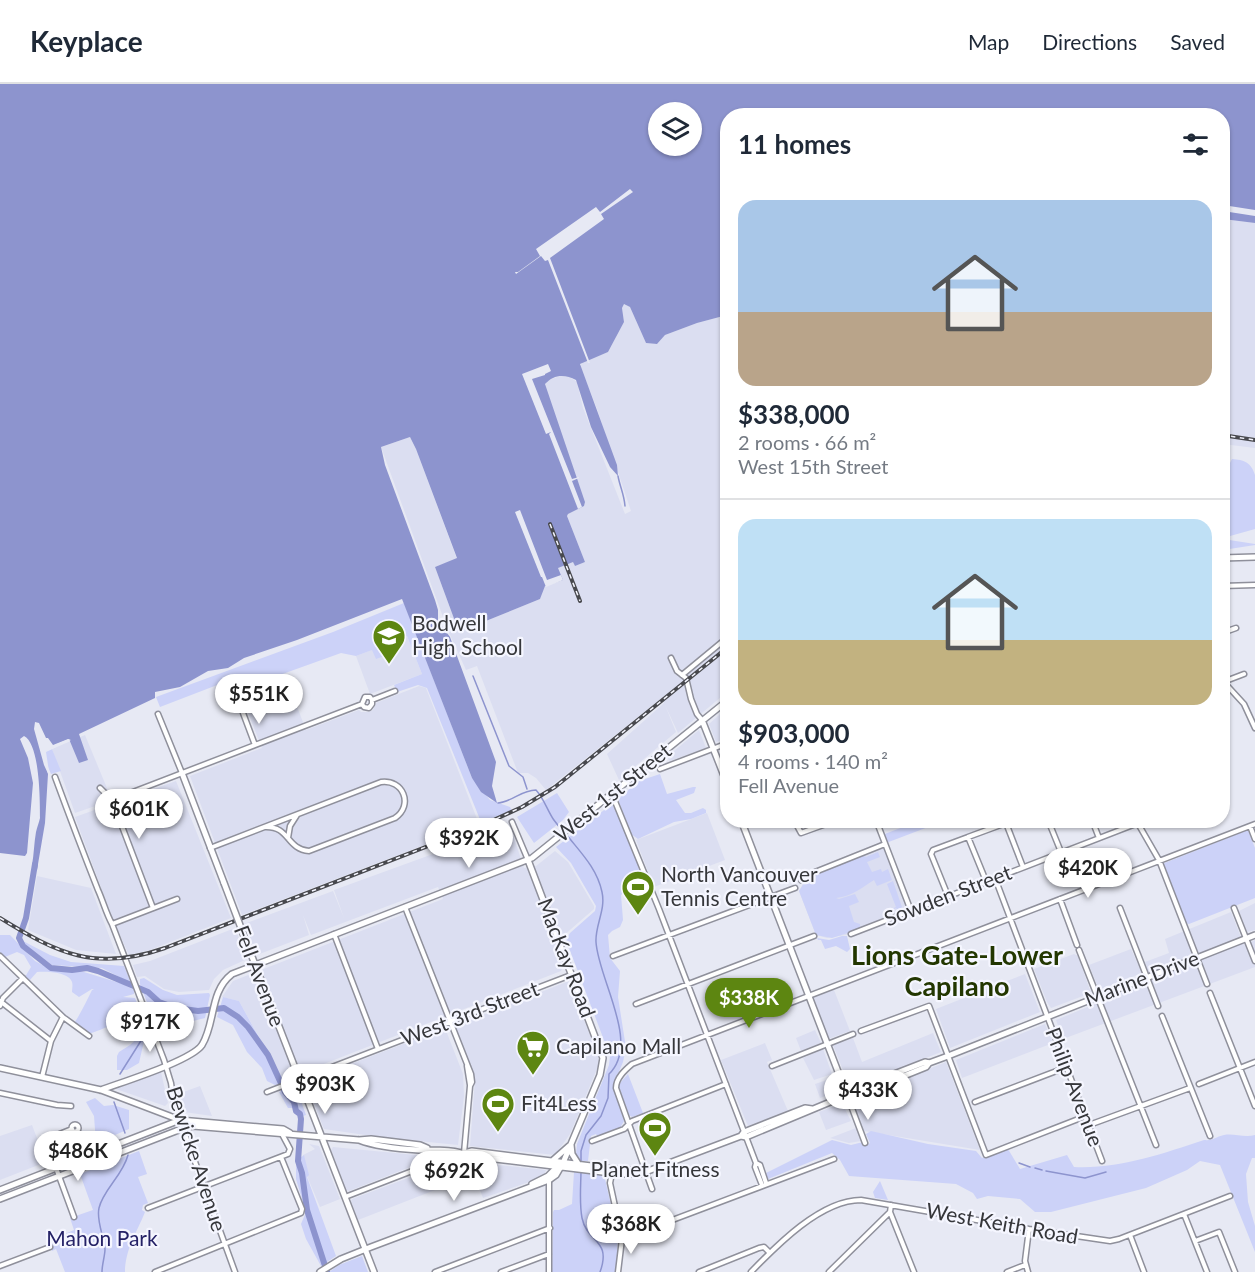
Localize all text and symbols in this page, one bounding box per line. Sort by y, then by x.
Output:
text: Keyplace [30,24,143,58]
text: Map [968,29,1009,54]
text: Directions [1042,29,1137,54]
text: Saved [1170,29,1225,54]
map controls [648,102,702,156]
button: layers [648,102,702,156]
text: 11 homes [738,128,851,160]
icon: filters [1179,128,1212,161]
icon: home [921,239,1029,347]
text: $338,000 [738,398,850,430]
text: 2 rooms · 66 m² [738,430,876,454]
text: West 15th Street [738,454,888,478]
icon: home [921,558,1029,666]
place label: Bodwell High School [412,610,523,659]
school or university icon: Bodwell High School [371,618,407,665]
pin: $551K [217,674,301,725]
text: $551K [229,681,289,705]
text: $903,000 [738,717,850,749]
street label: West 1st Street [549,737,676,847]
text: 4 rooms · 140 m² [738,749,888,773]
text: Fell Avenue [738,773,839,797]
pin: $601K [97,789,181,840]
text: $601K [109,796,169,820]
pin: $392K [427,818,511,869]
text: $392K [439,825,499,849]
pin: $420K [1046,848,1130,899]
text: $420K [1058,855,1118,879]
street label: Sowden Street [880,859,1015,930]
place label: North Vancouver Tennis Centre [661,861,818,910]
sports icon: North Vancouver Tennis Centre [620,869,656,916]
street label: MacKay Road [533,894,602,1021]
street label: Fell Avenue [230,921,291,1029]
district label: Lions Gate-Lower Capilano [851,938,1063,1002]
street label: Marine Drive [1081,944,1202,1011]
street label: West 3rd Street [397,975,542,1050]
pin: $338K [707,978,791,1029]
text: $338K [719,985,779,1009]
pin: $917K [108,1002,192,1053]
text: $917K [120,1009,180,1033]
street label: Philip Avenue [1041,1024,1110,1149]
supermarket icon: Capilano Mall [515,1029,551,1076]
place label: Capilano Mall [556,1033,681,1058]
pin: $903K [283,1064,367,1115]
pin: $433K [826,1070,910,1121]
text: $903K [295,1071,355,1095]
text: $433K [838,1077,898,1101]
street label: Bewicke Avenue [162,1083,233,1234]
sports icon: Fit4Less [480,1086,516,1133]
place label: Fit4Less [521,1090,597,1115]
sports icon: Planet Fitness [637,1110,673,1157]
pin: $486K [36,1131,120,1182]
text: $486K [48,1138,108,1162]
pin: $692K [412,1151,496,1202]
place label: Planet Fitness [591,1156,719,1181]
text: $692K [424,1158,484,1182]
street label: West Keith Road [924,1197,1080,1248]
pin: $368K [589,1204,673,1255]
text: $368K [601,1211,661,1235]
park label: Mahon Park [46,1225,158,1250]

